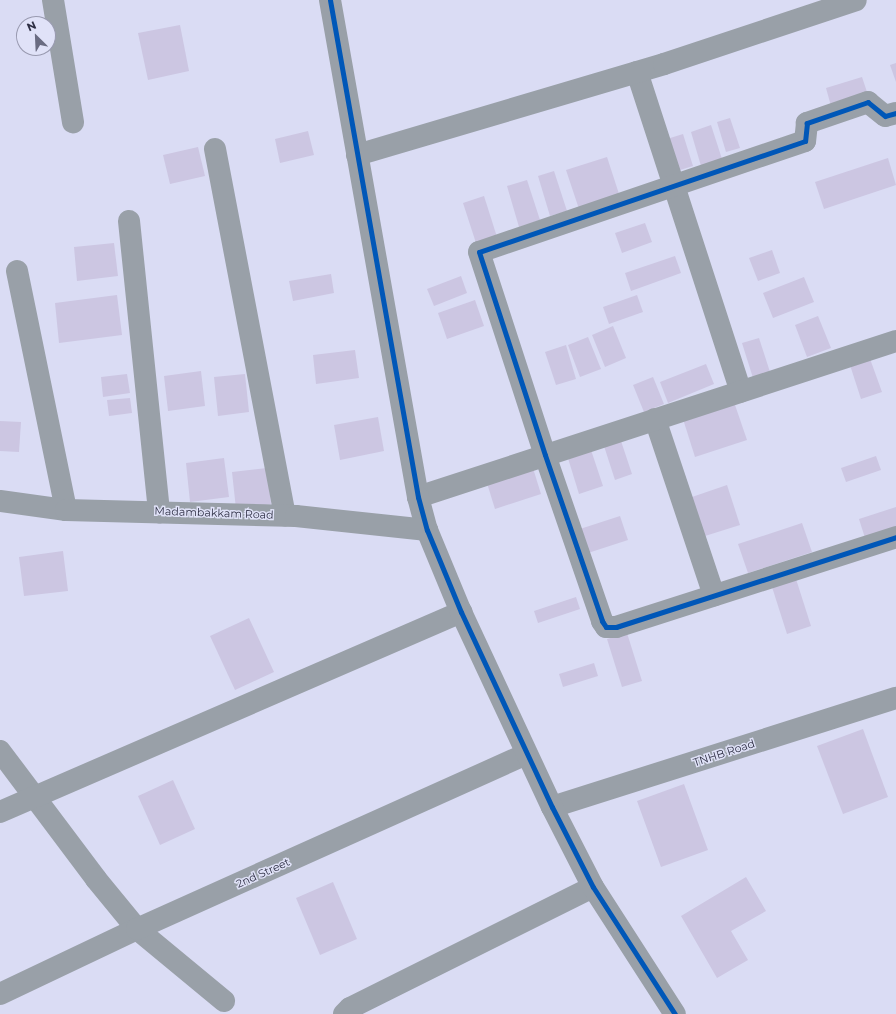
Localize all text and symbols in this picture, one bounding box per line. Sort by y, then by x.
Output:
north arrow [16,16,56,56]
text: N [25,18,38,34]
street label: Madambakkam Road [154,504,274,522]
street label: TNHB Road [691,737,757,769]
street label: 2nd Street [234,855,292,891]

